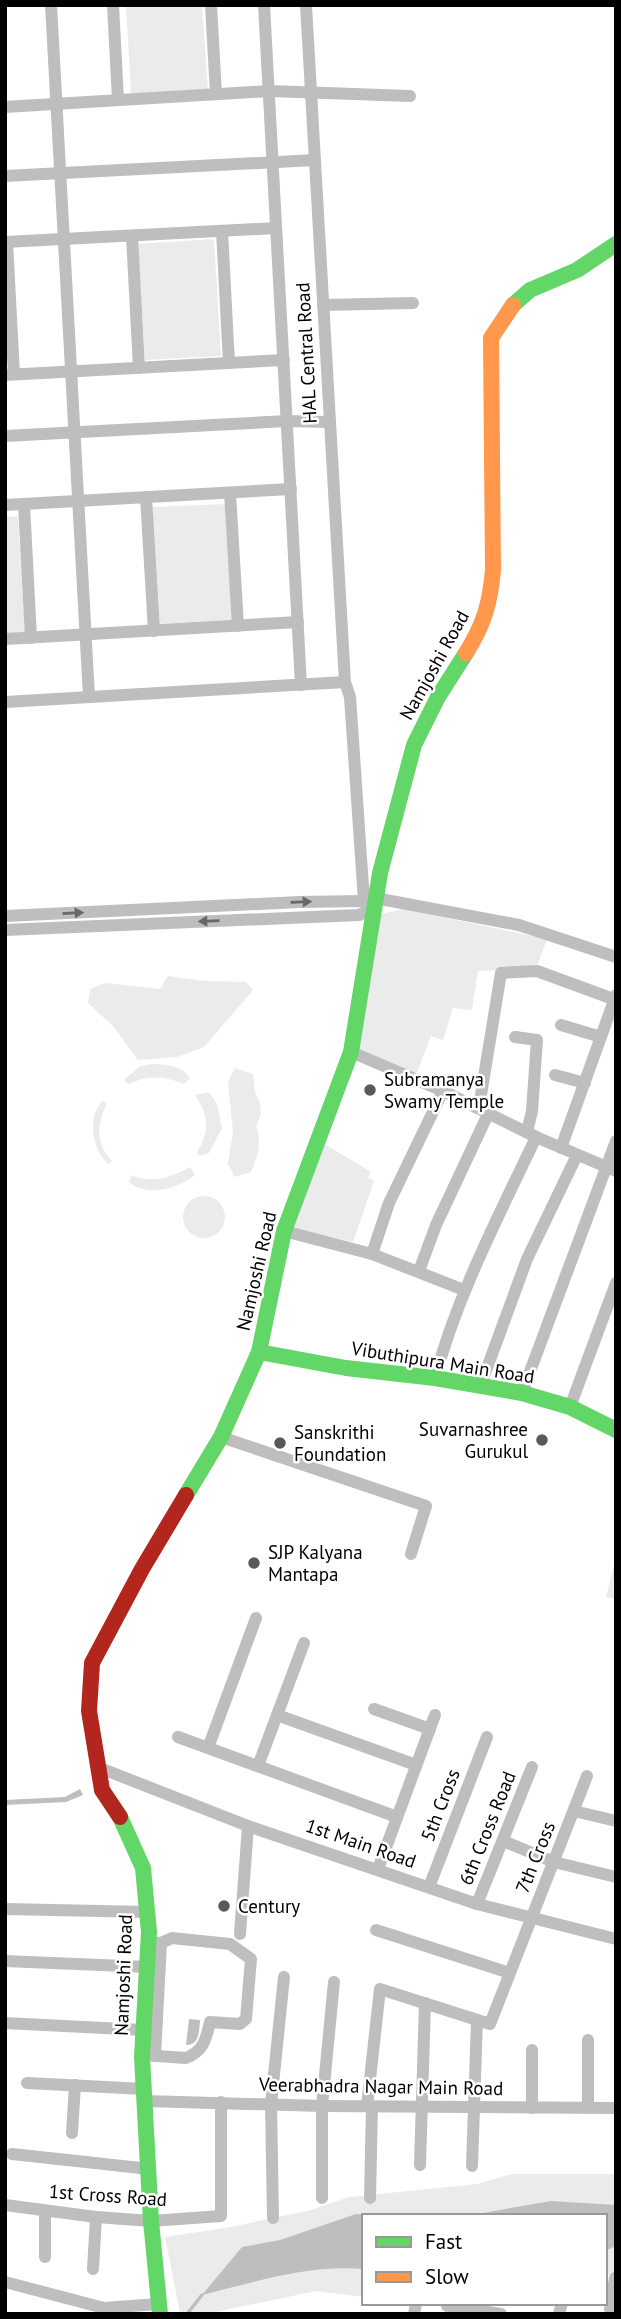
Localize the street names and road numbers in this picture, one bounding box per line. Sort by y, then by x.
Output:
street label: HAL Central Road [290,282,322,424]
street label: Namjoshi Road [394,606,474,724]
street label: Namjoshi Road [231,1209,281,1333]
street label: Vibuthipura Main Road [349,1336,536,1388]
street label: 5th Cross [415,1765,465,1845]
street label: 6th Cross Road [453,1768,521,1888]
street label: 1st Main Road [303,1813,419,1873]
street label: 7th Cross [510,1818,560,1896]
street label: Namjoshi Road [109,1914,137,2036]
street label: Veerabhadra Nagar Main Road [258,2072,503,2100]
street label: 1st Cross Road [48,2179,168,2211]

